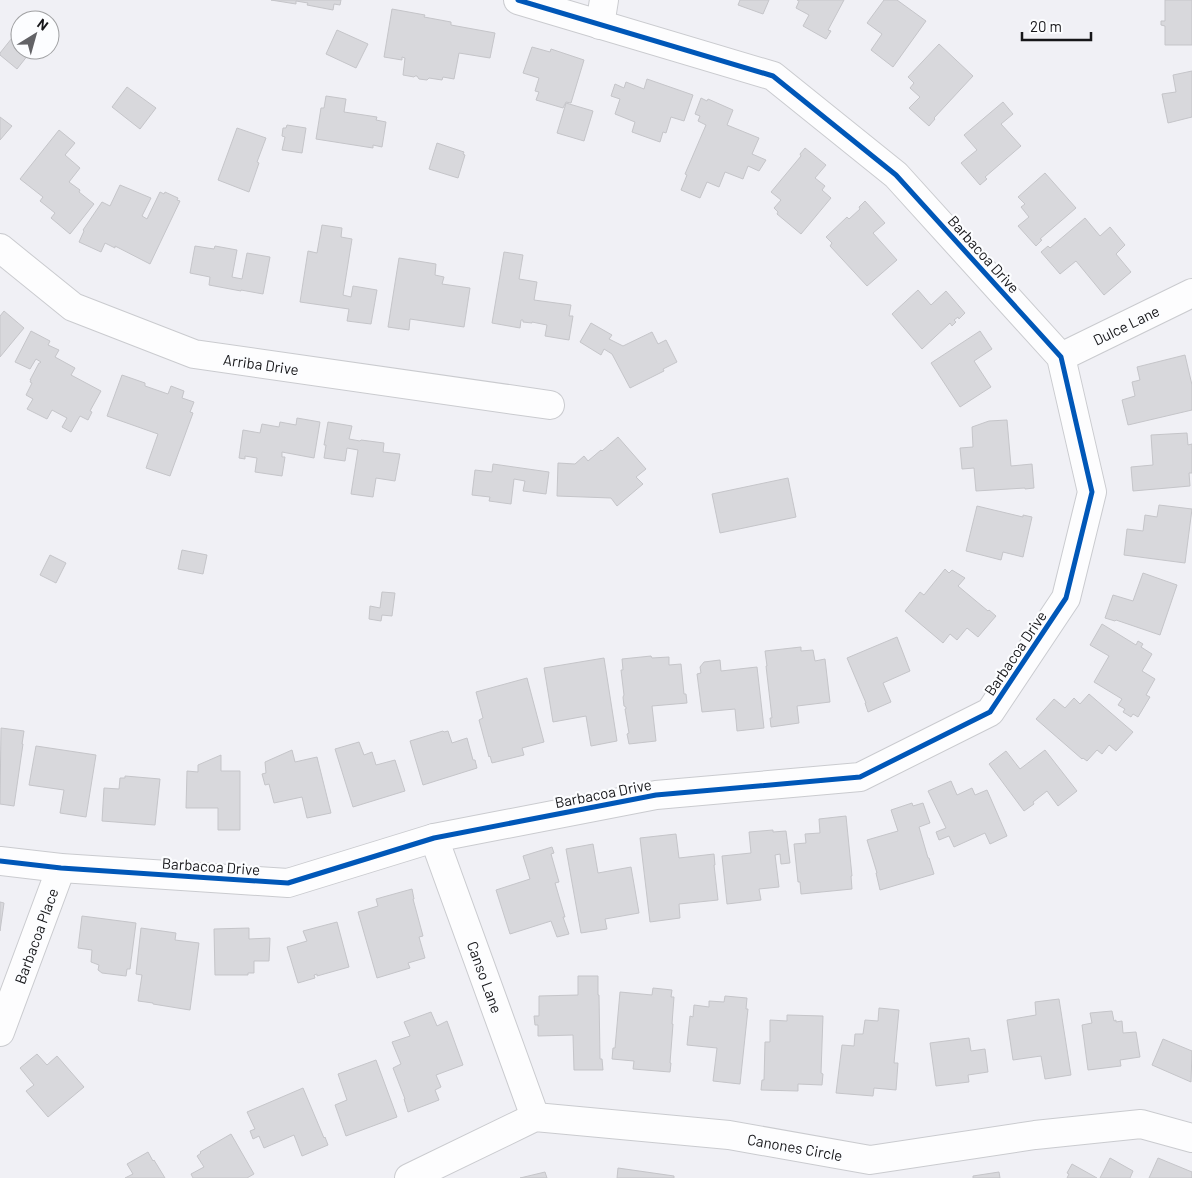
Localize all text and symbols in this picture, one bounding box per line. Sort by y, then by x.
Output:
north arrow [10,10,60,60]
scale bar [1022,10,1091,42]
text: N [34,15,52,34]
text: 20 m [1030,17,1062,35]
street label: Barbacoa Drive [944,211,1024,297]
street label: Dulce Lane [1090,301,1162,349]
street label: Arriba Drive [222,350,300,378]
street label: Barbacoa Drive [980,607,1050,699]
street label: Barbacoa Drive [553,775,653,811]
street label: Barbacoa Drive [161,854,261,878]
street label: Barbacoa Place [10,886,62,986]
street label: Canso Lane [464,939,506,1015]
street label: Canones Circle [746,1130,844,1164]

